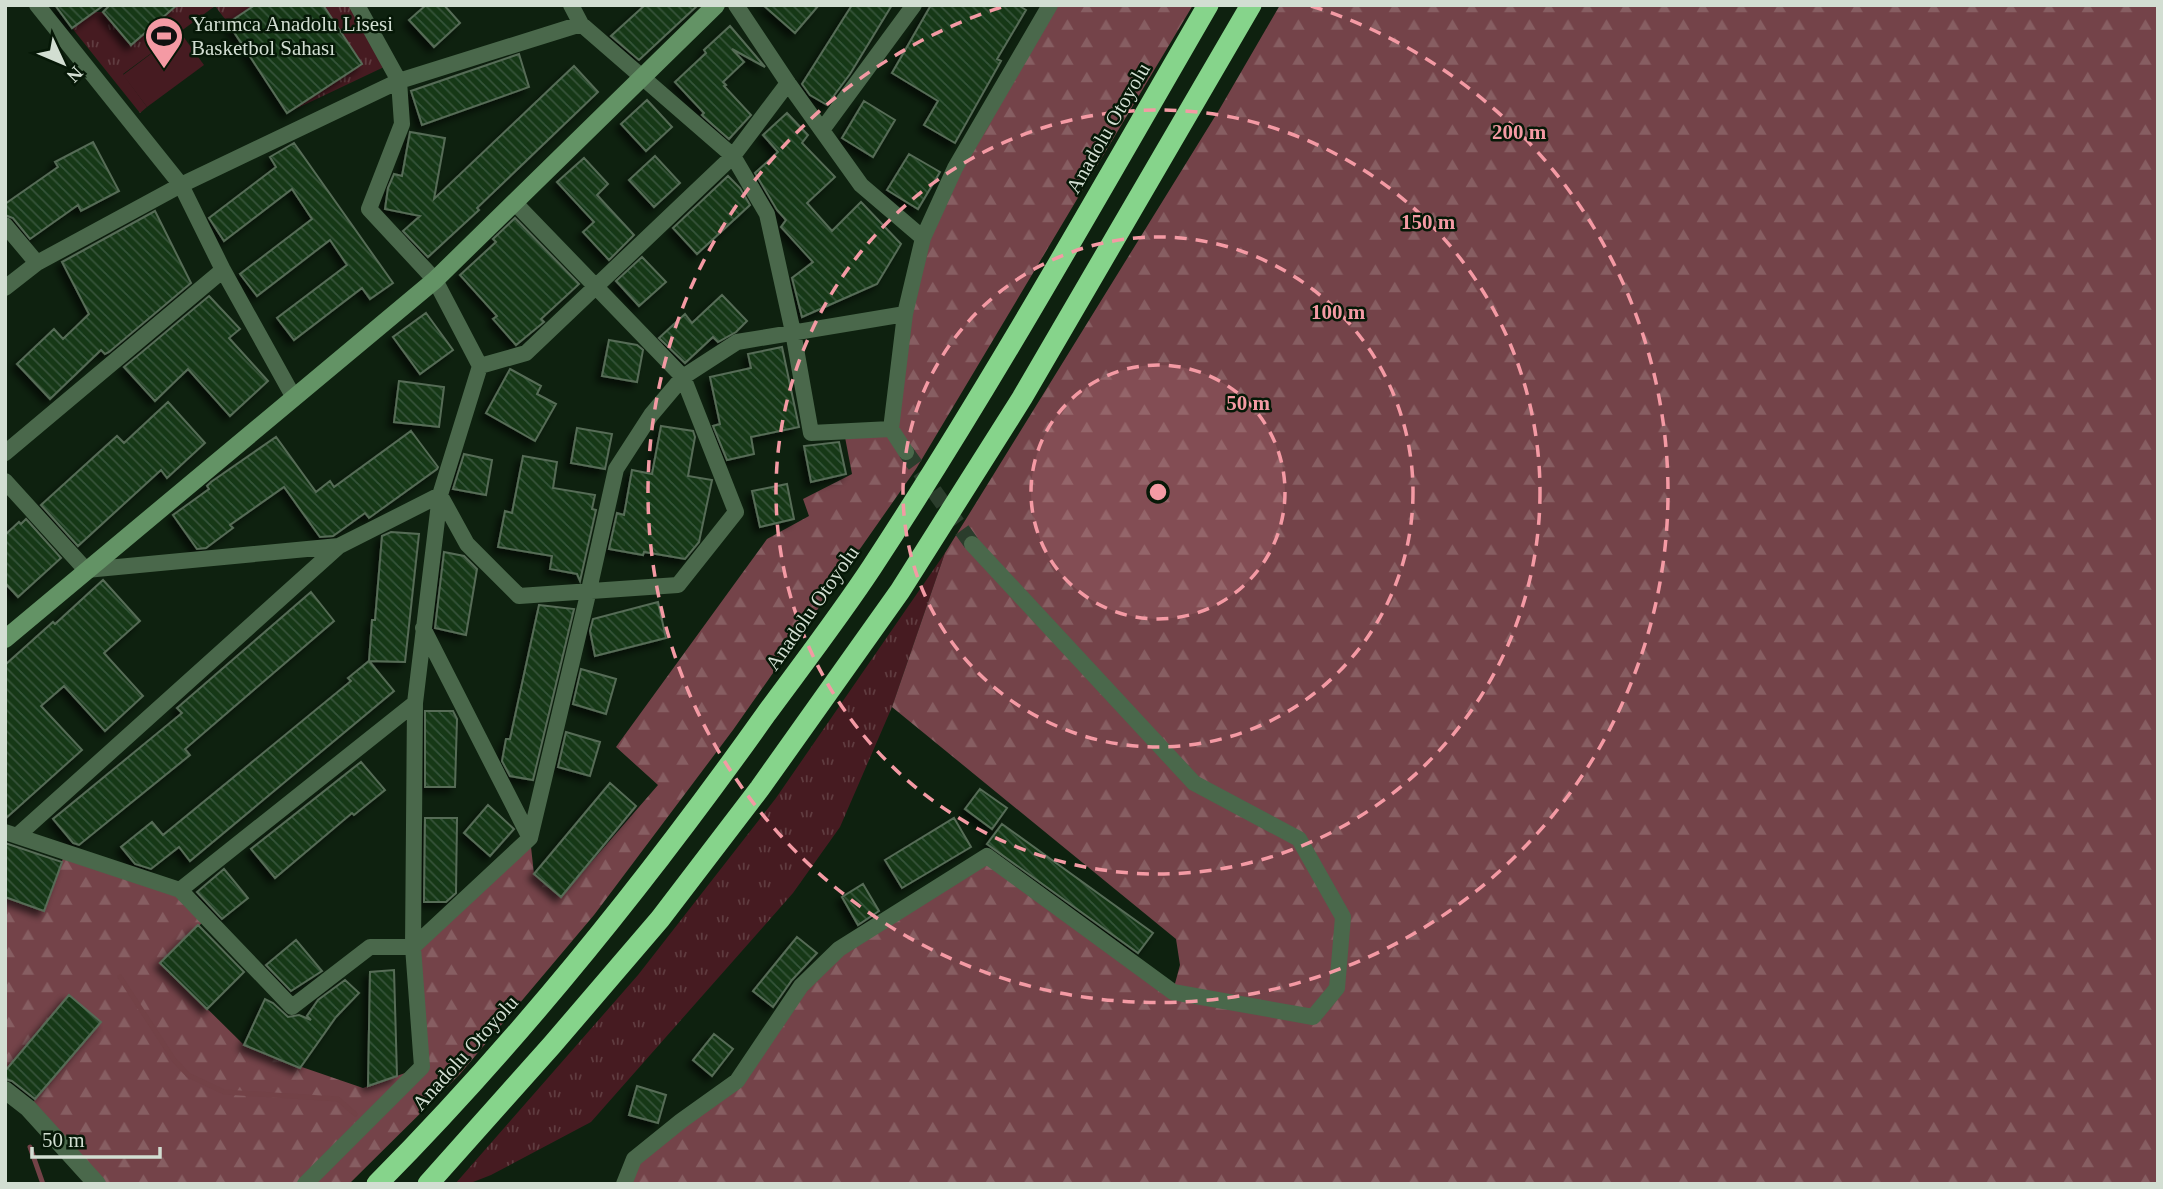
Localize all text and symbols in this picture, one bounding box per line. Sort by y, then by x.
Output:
place label: Yarımca Anadolu Lisesi Basketbol Sahası [191,12,393,60]
sports icon: Yarımca Anadolu Lisesi Basketbol Sahası [143,15,185,70]
north arrow [28,28,98,98]
street label: Anadolu Otoyolu [1061,58,1155,197]
text: N [62,62,87,87]
text: 200 m [1492,120,1547,144]
text: 150 m [1401,210,1456,234]
text: 100 m [1311,300,1366,324]
text: 50 m [1226,391,1270,415]
centre of rings [1146,480,1170,504]
street label: Anadolu Otoyolu [760,541,864,675]
street label: Anadolu Otoyolu [407,990,523,1115]
scale bar [32,1116,159,1160]
text: 50 m [42,1128,85,1152]

